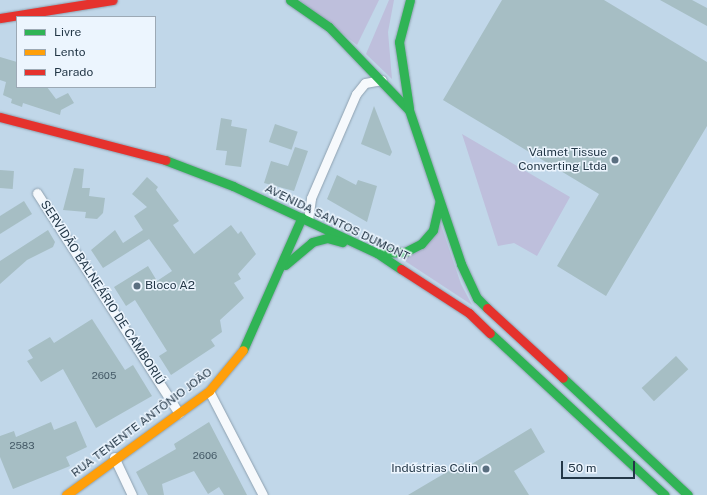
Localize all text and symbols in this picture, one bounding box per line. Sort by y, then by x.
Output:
legend [16,16,156,88]
text: Livre [54,25,81,39]
text: Lento [54,45,85,59]
text: Parado [54,65,93,79]
place label: Valmet Tissue Converting Ltda [518,146,607,174]
marker: Valmet Tissue Converting Ltda [610,155,620,165]
street label: AVENIDA SANTOS DUMONT [262,182,412,264]
street label: SERVIDÃO BALNEÁRIO DE CAMBORIÚ [37,198,167,388]
place label: Bloco A2 [145,279,195,293]
marker: Bloco A2 [132,281,142,291]
street label: RUA TENENTE ANTÔNIO JOÃO [69,365,215,481]
house number: 2605 [92,370,116,382]
house number: 2583 [9,440,35,452]
house number: 2606 [193,450,217,462]
scale bar [563,453,637,479]
text: 50 m [568,461,596,475]
place label: Indústrias Colin [391,462,478,476]
marker: Indústrias Colin [481,464,491,474]

